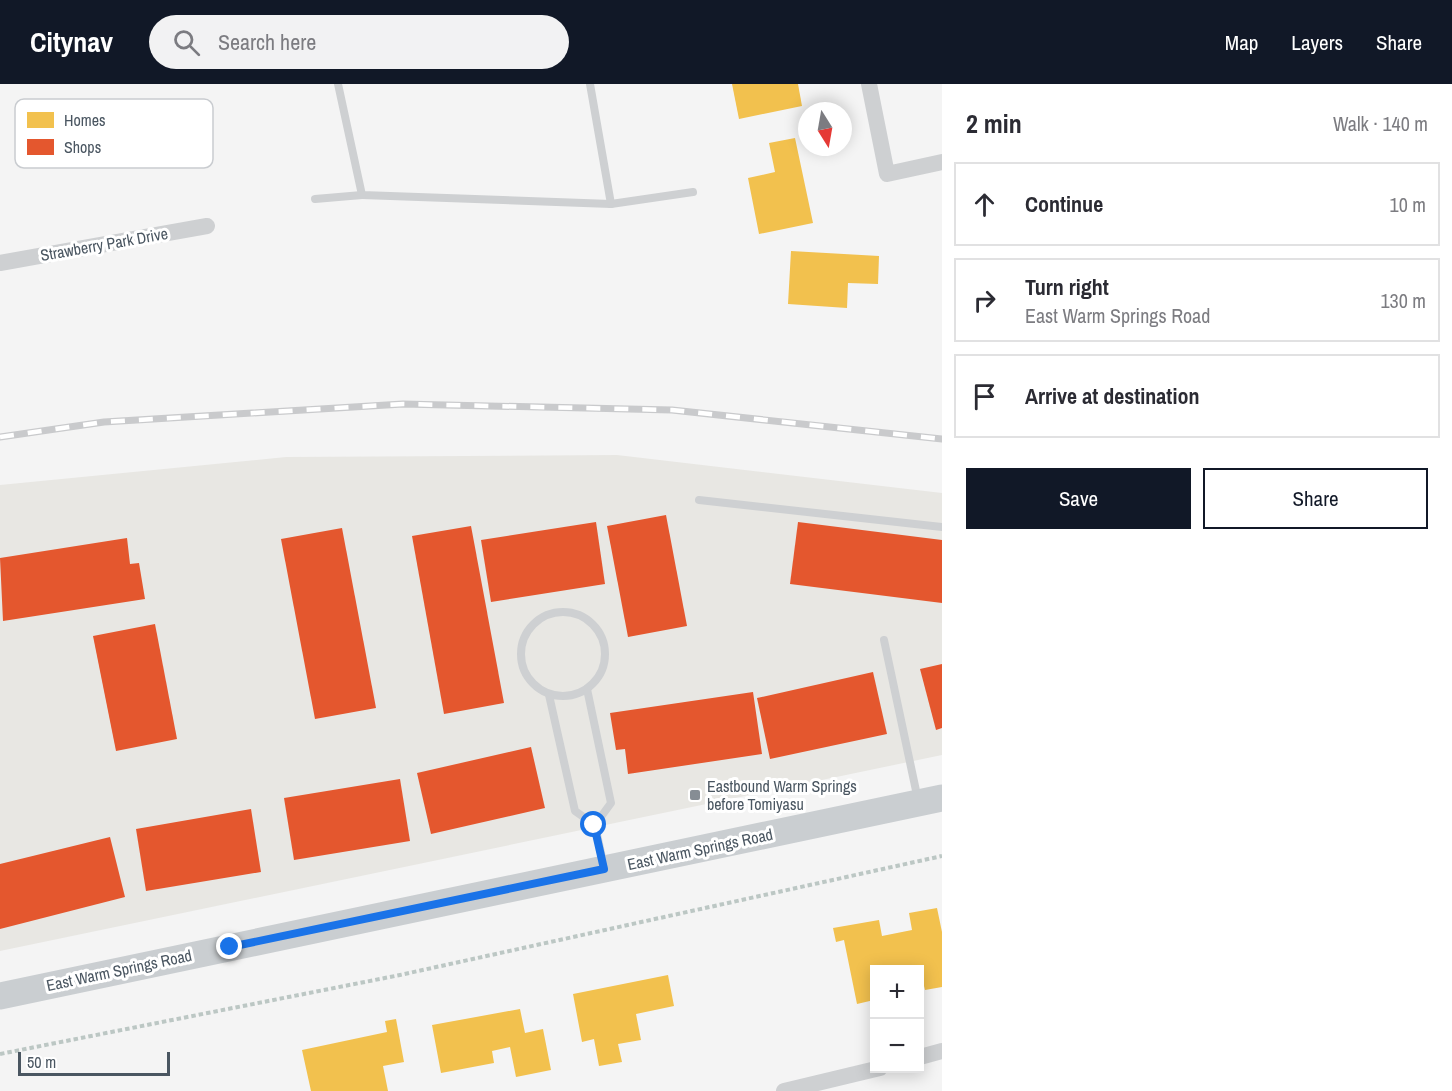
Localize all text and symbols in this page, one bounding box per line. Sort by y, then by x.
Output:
search box [149,15,569,69]
text: Citynav [30,23,113,61]
icon: search [170,26,203,59]
text: Search here [218,27,316,57]
text: Map [1225,28,1258,57]
text: Layers [1291,28,1343,57]
text: Share [1376,28,1422,57]
legend [15,99,213,168]
north arrow [798,102,852,156]
text: 2 min [966,106,1022,141]
text: Homes [64,109,106,131]
text: Walk · 140 m [1333,110,1428,137]
text: Shops [64,136,101,158]
icon: ahead [968,188,1001,221]
text: Continue [1025,189,1103,219]
text: 10 m [1390,191,1426,218]
street label: Strawberry Park Drive [39,222,169,266]
text: Turn right [1025,272,1109,302]
icon: right [968,284,1001,317]
text: 130 m [1380,287,1426,314]
text: East Warm Springs Road [1025,302,1210,329]
icon: arrive [968,380,1001,413]
text: Arrive at destination [1025,381,1199,411]
button: Save [966,468,1191,529]
button: Share [1203,468,1428,529]
place label: Eastbound Warm Springs before Tomiyasu [707,775,857,815]
marker: Eastbound Warm Springs before Tomiyasu [688,788,702,802]
route start [580,811,606,837]
street label: East Warm Springs Road [625,823,775,875]
route end [216,933,242,959]
street label: East Warm Springs Road [44,944,194,996]
map controls [870,965,924,1073]
button: + [870,965,924,1019]
button: − [870,1019,924,1073]
scale bar [18,1049,170,1076]
text: 50 m [27,1051,56,1073]

